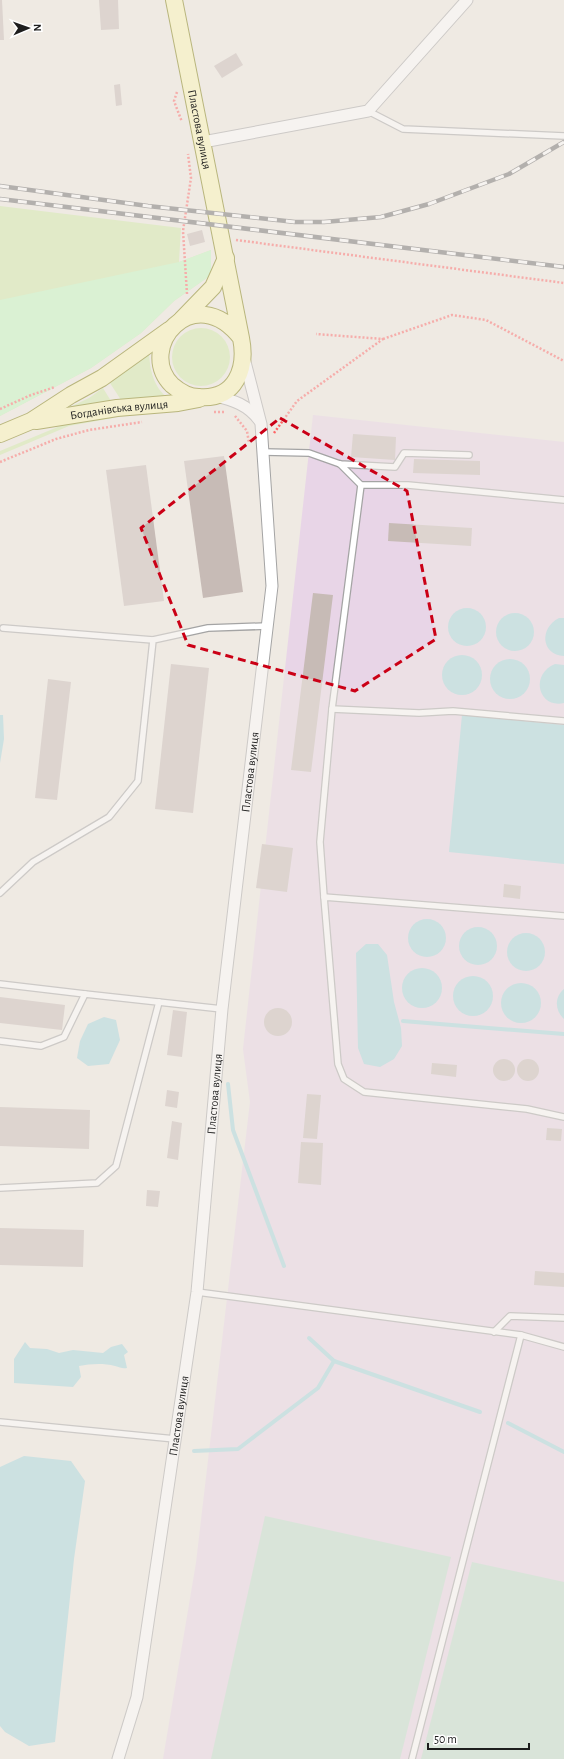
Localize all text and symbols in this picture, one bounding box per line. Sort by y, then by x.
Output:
north arrow [8,8,48,48]
text: N [32,24,43,32]
street label: Пластова вулиця [186,89,213,170]
street label: Богданівська вулиця [69,398,169,421]
street label: Пластова вулиця [239,731,261,813]
street label: Пластова вулиця [205,1053,224,1135]
street label: Пластова вулиця [167,1375,191,1457]
scale bar [428,1725,529,1751]
text: 50 m [434,1733,457,1745]

